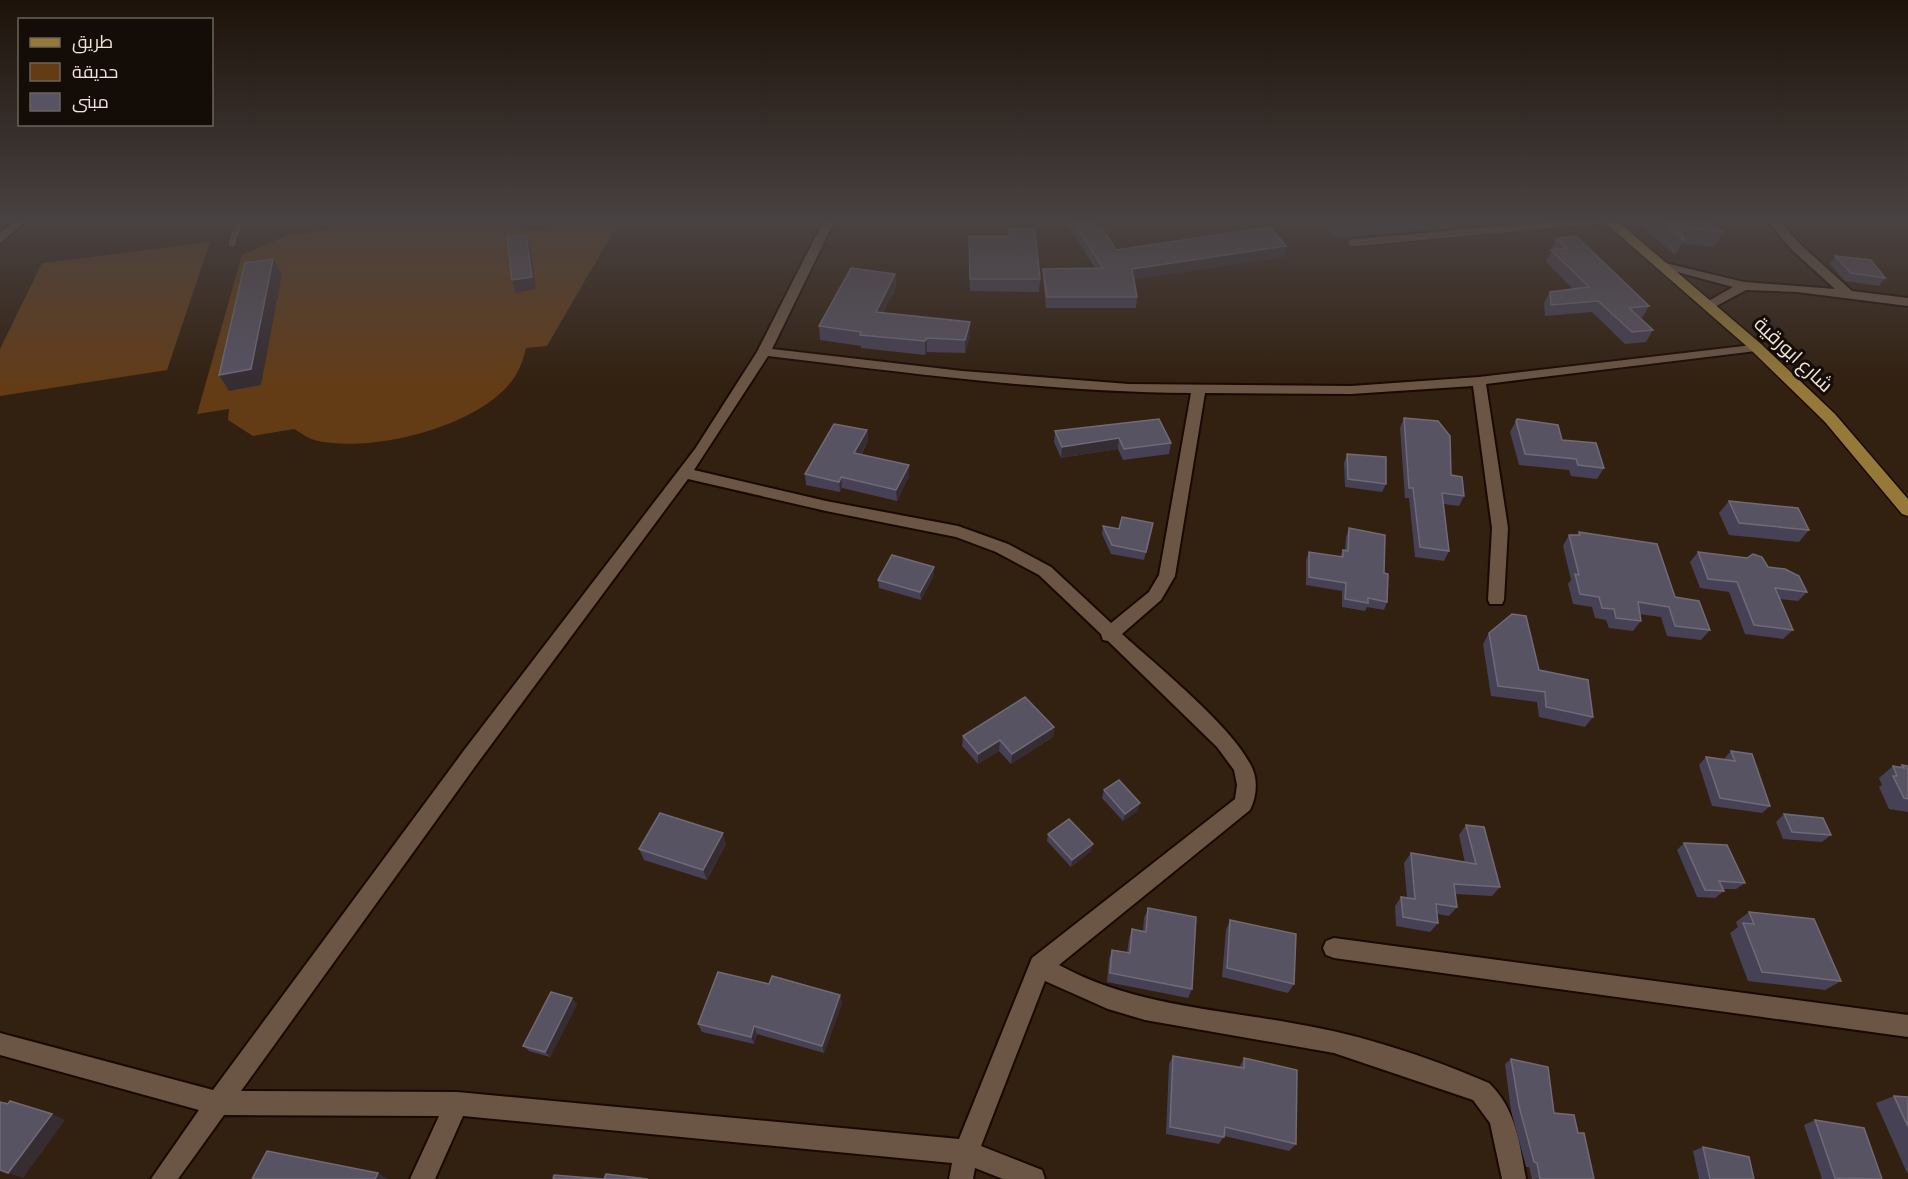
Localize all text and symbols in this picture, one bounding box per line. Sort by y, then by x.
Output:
legend [18,18,213,126]
text: طريق [72,32,113,54]
text: حديقة [72,62,118,83]
text: مبنى [72,92,109,113]
street label: شارع ابورقية [1748,312,1837,398]

